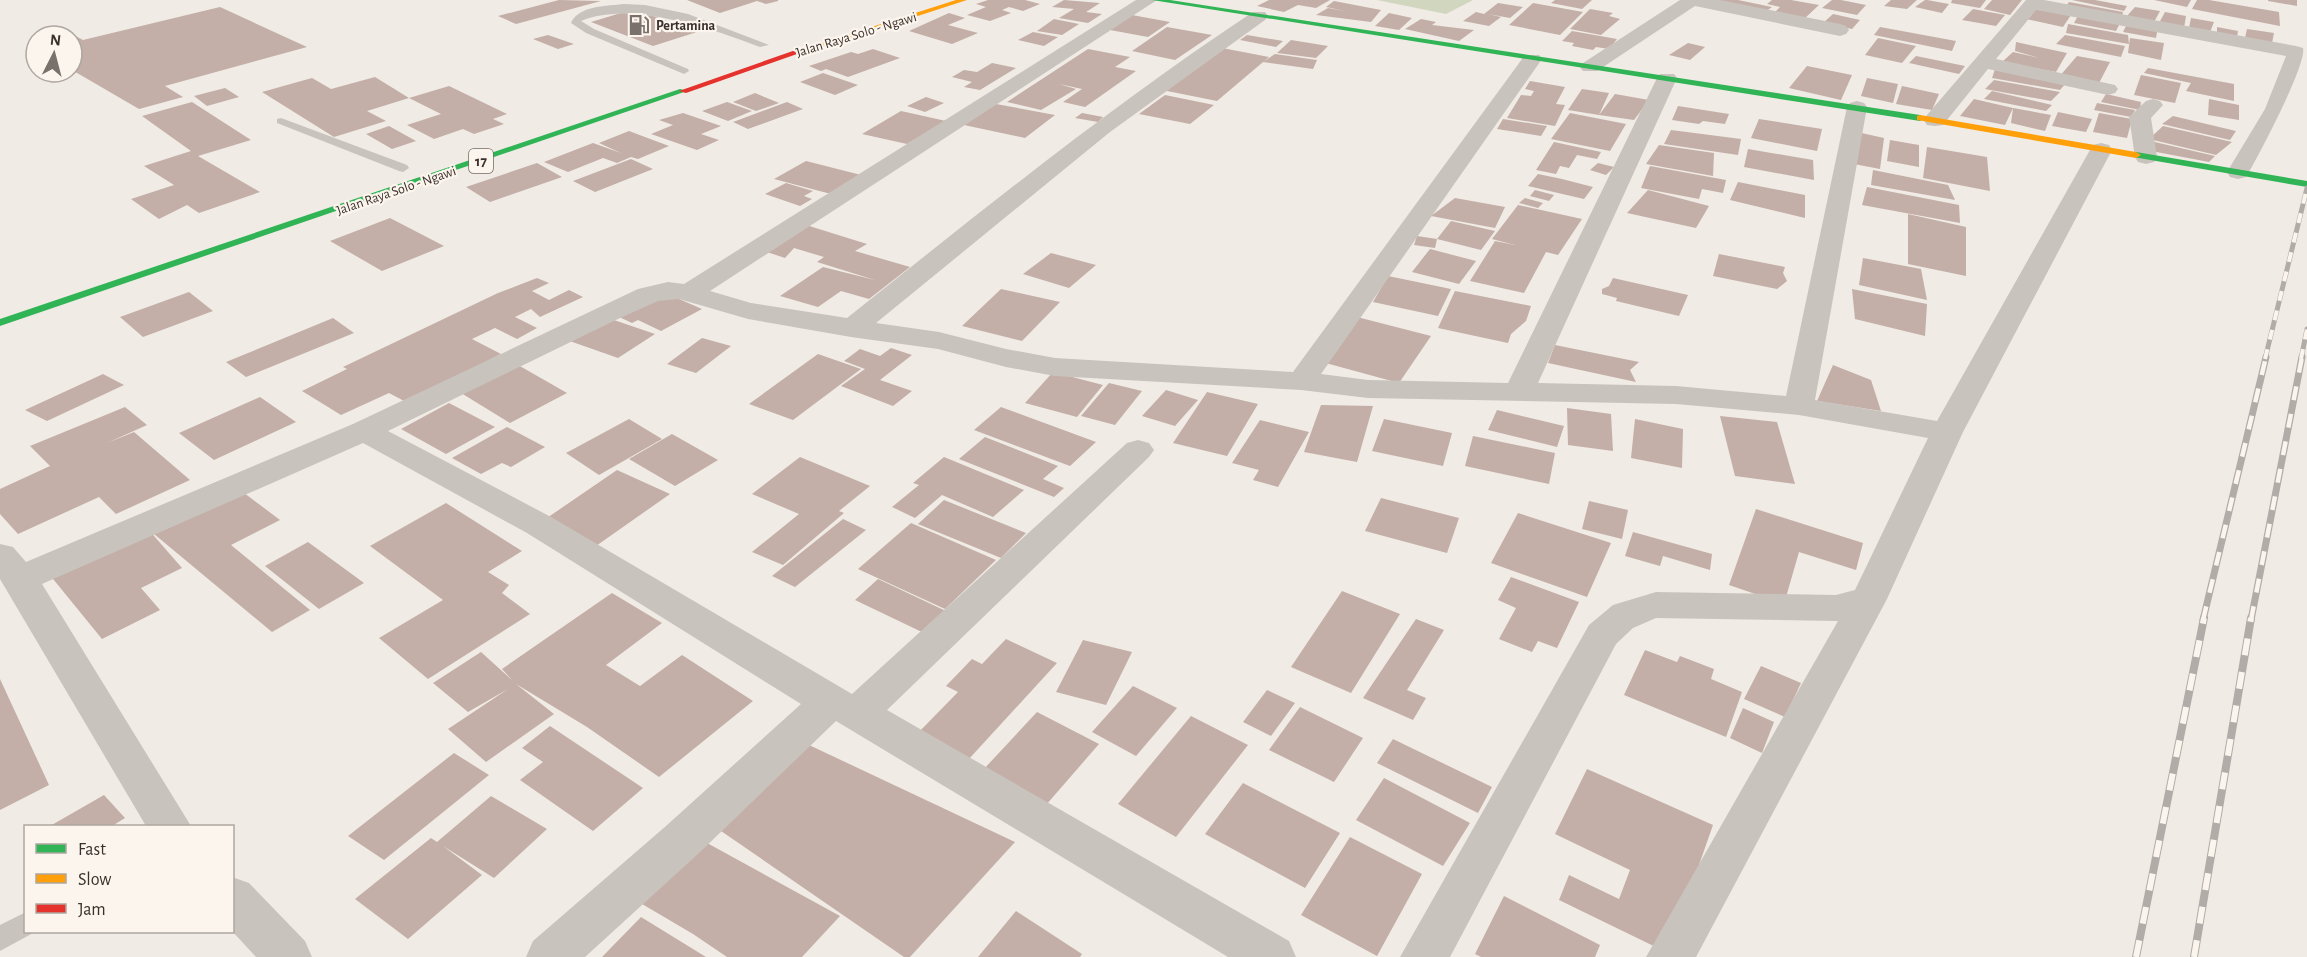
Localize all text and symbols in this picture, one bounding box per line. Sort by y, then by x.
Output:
street label: Jalan Raya Solo - Ngawi [794,10,918,60]
fuel station icon: Pertamina [627,13,651,37]
place label: Pertamina [656,19,716,33]
north arrow [24,24,84,84]
text: N [49,32,62,49]
road number: 17 [469,149,493,173]
street label: Jalan Raya Solo - Ngawi [335,164,458,218]
legend [24,825,234,933]
text: Fast [78,841,106,859]
text: Slow [78,871,111,889]
text: Jam [78,901,106,919]

